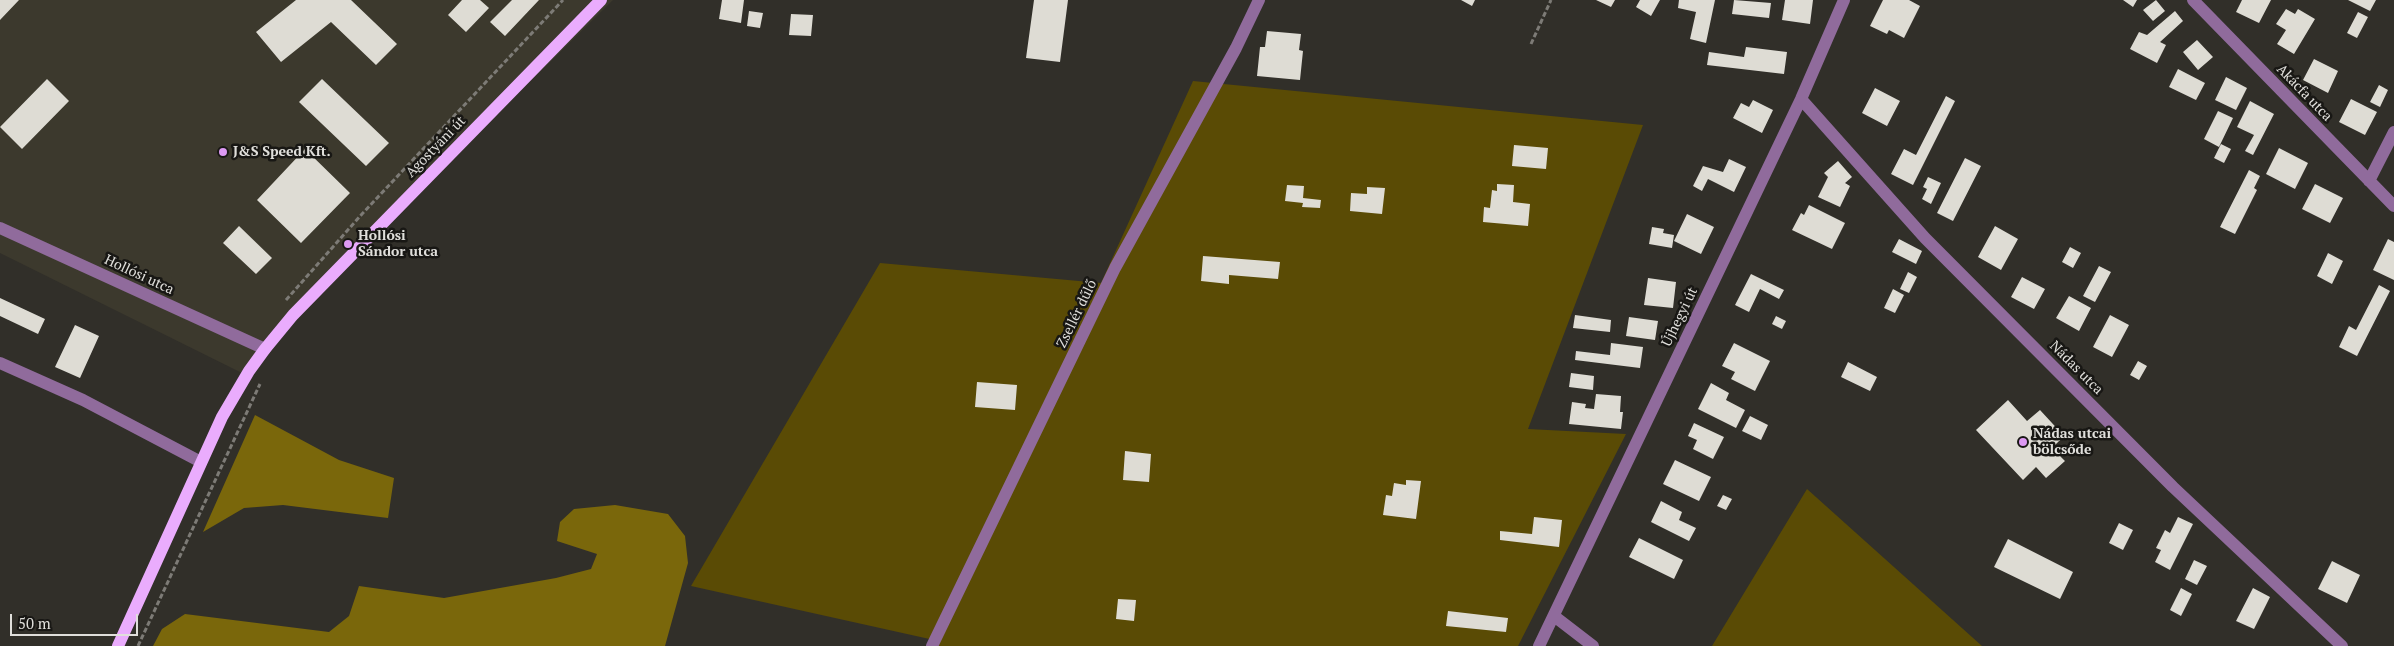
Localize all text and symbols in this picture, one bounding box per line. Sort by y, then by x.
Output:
street label: Akácfa utca [2273,61,2335,125]
street label: Agostyáni út [403,113,469,181]
place label: J&S Speed Kft. [233,144,331,160]
marker: J&S Speed Kft. [217,146,229,158]
place label: Hollósi Sándor utca [358,228,438,260]
marker: Hollósi Sándor utca [342,238,354,250]
street label: Hollósi utca [102,252,176,298]
street label: Zsellér dűlő [1053,277,1101,351]
street label: Újhegyi út [1658,285,1702,349]
street label: Nádas utca [2046,338,2106,398]
place label: Nádas utcai bölcsőde [2033,426,2111,458]
marker: Nádas utcai bölcsőde [2017,436,2029,448]
scale bar [12,604,140,636]
text: 50 m [18,613,51,633]

